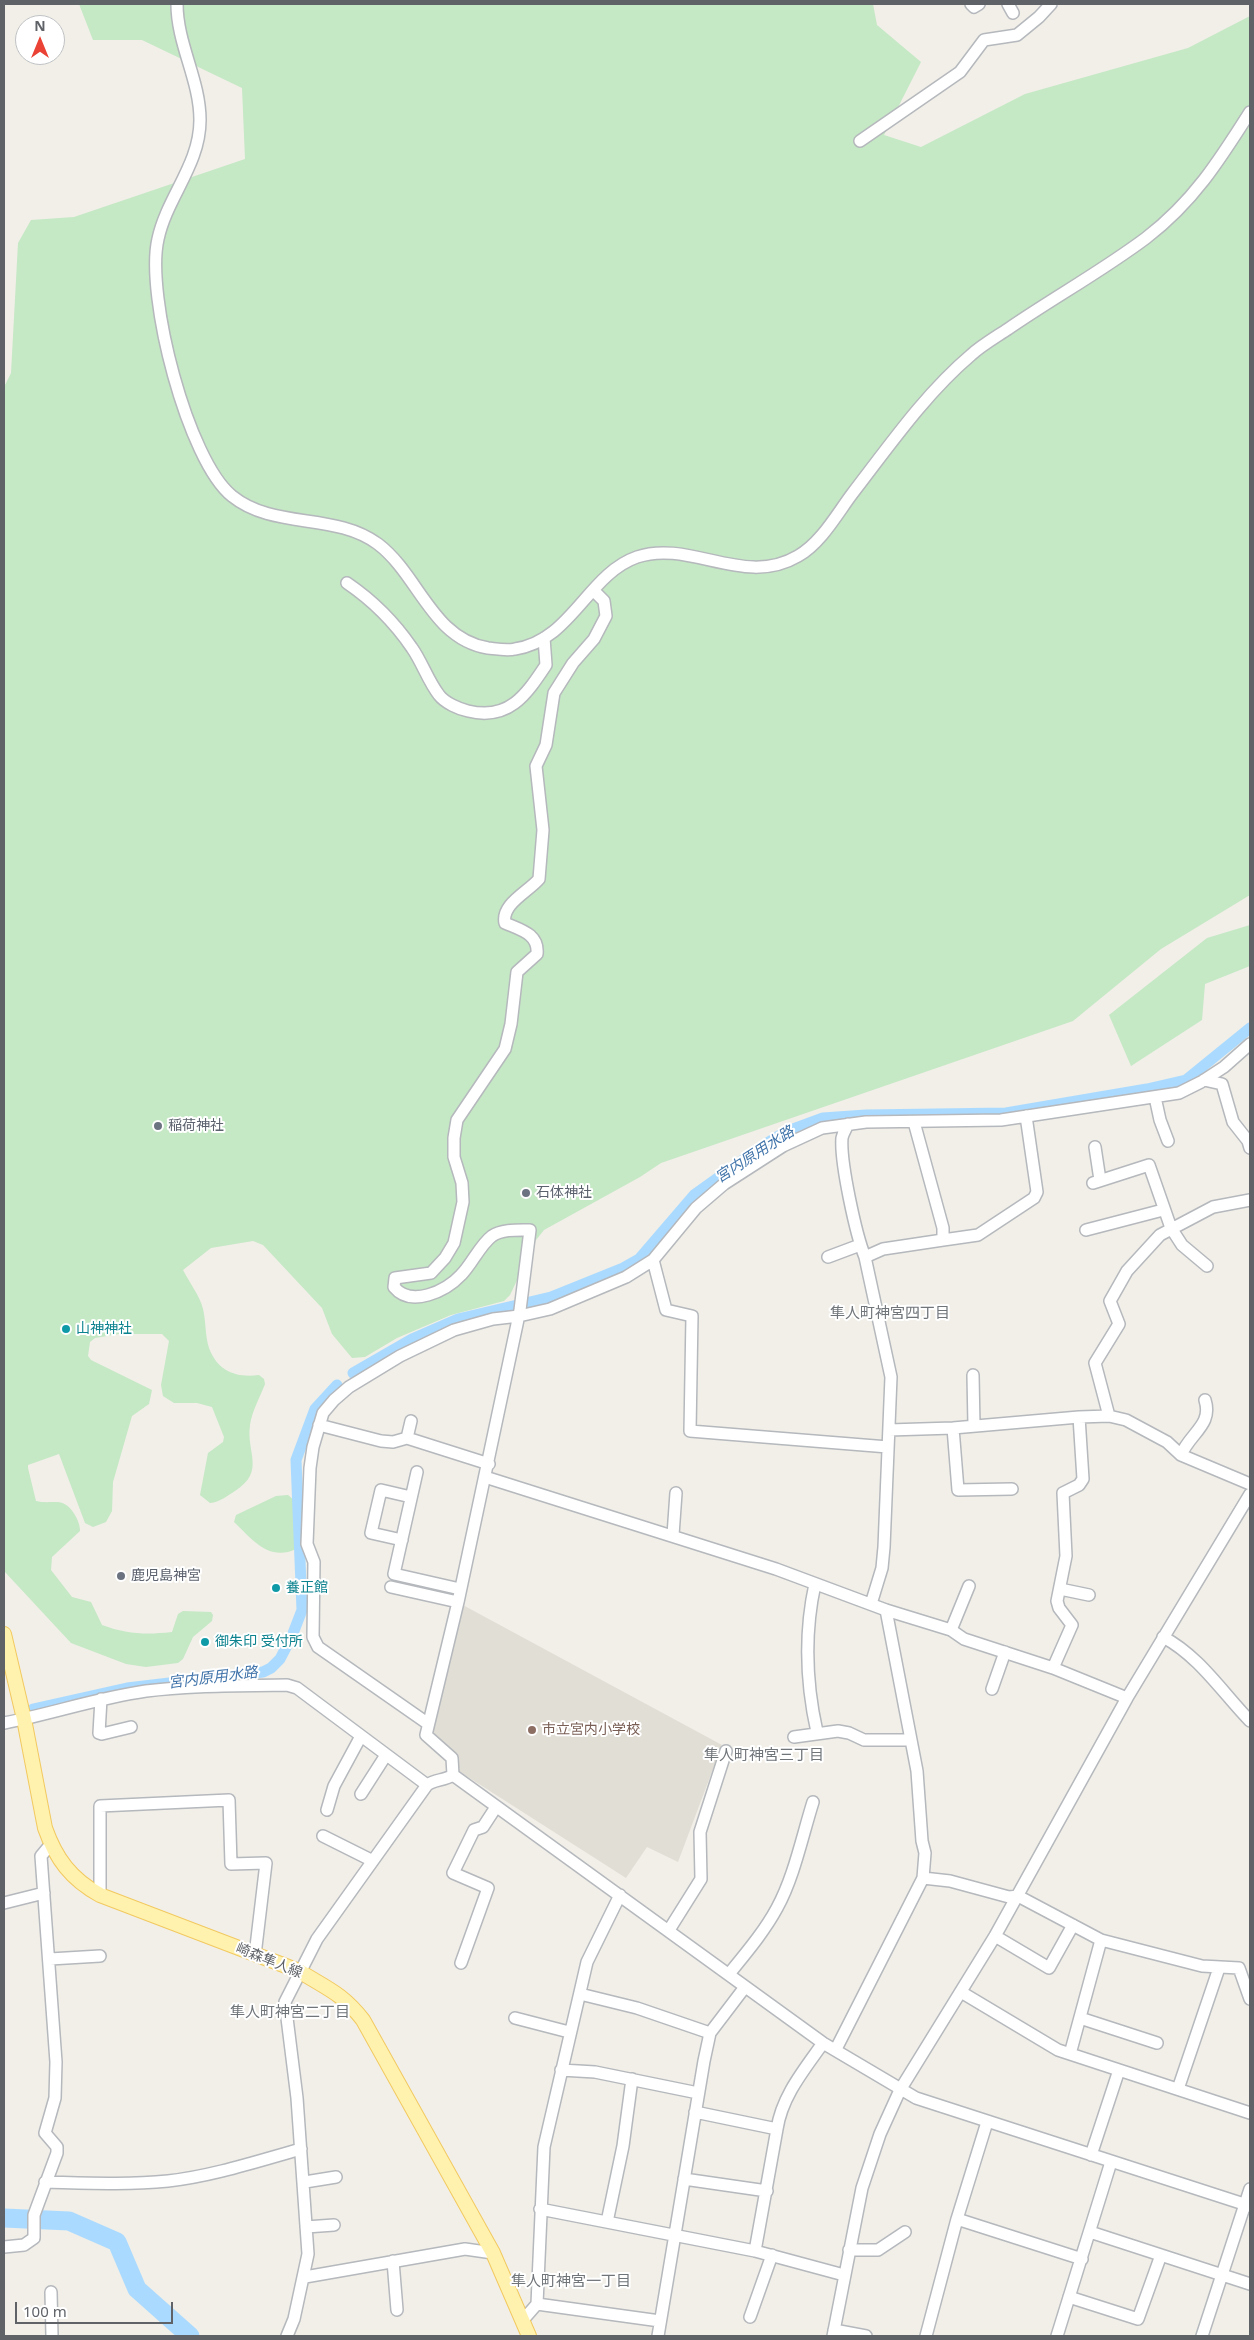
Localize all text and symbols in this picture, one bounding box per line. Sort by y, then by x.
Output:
north arrow [15,15,65,65]
text: N [34,16,46,35]
place label: 稲荷神社 [168,1118,224,1134]
marker: 稲荷神社 [152,1120,164,1132]
water label: 宮内原用水路 [712,1123,798,1187]
place label: 石体神社 [536,1185,592,1201]
marker: 石体神社 [520,1187,532,1199]
district label: 隼人町神宮四丁目 [830,1305,950,1323]
place label: 山神神社 [76,1321,132,1337]
marker: 山神神社 [60,1323,72,1335]
place label: 鹿児島神宮 [131,1568,201,1584]
marker: 鹿児島神宮 [115,1570,127,1582]
place label: 養正館 [286,1580,328,1596]
marker: 養正館 [270,1582,282,1594]
place label: 御朱印 受付所 [215,1634,303,1650]
marker: 御朱印 受付所 [199,1636,211,1648]
water label: 宮内原用水路 [167,1664,259,1692]
place label: 市立宮内小学校 [542,1722,640,1738]
marker: 市立宮内小学校 [526,1724,538,1736]
district label: 隼人町神宮三丁目 [704,1747,824,1765]
street label: 崎森隼人線 [233,1940,305,1982]
district label: 隼人町神宮二丁目 [230,2004,350,2022]
district label: 隼人町神宮一丁目 [511,2273,631,2291]
scale bar [18,2292,175,2324]
text: 100 m [23,2301,67,2321]

